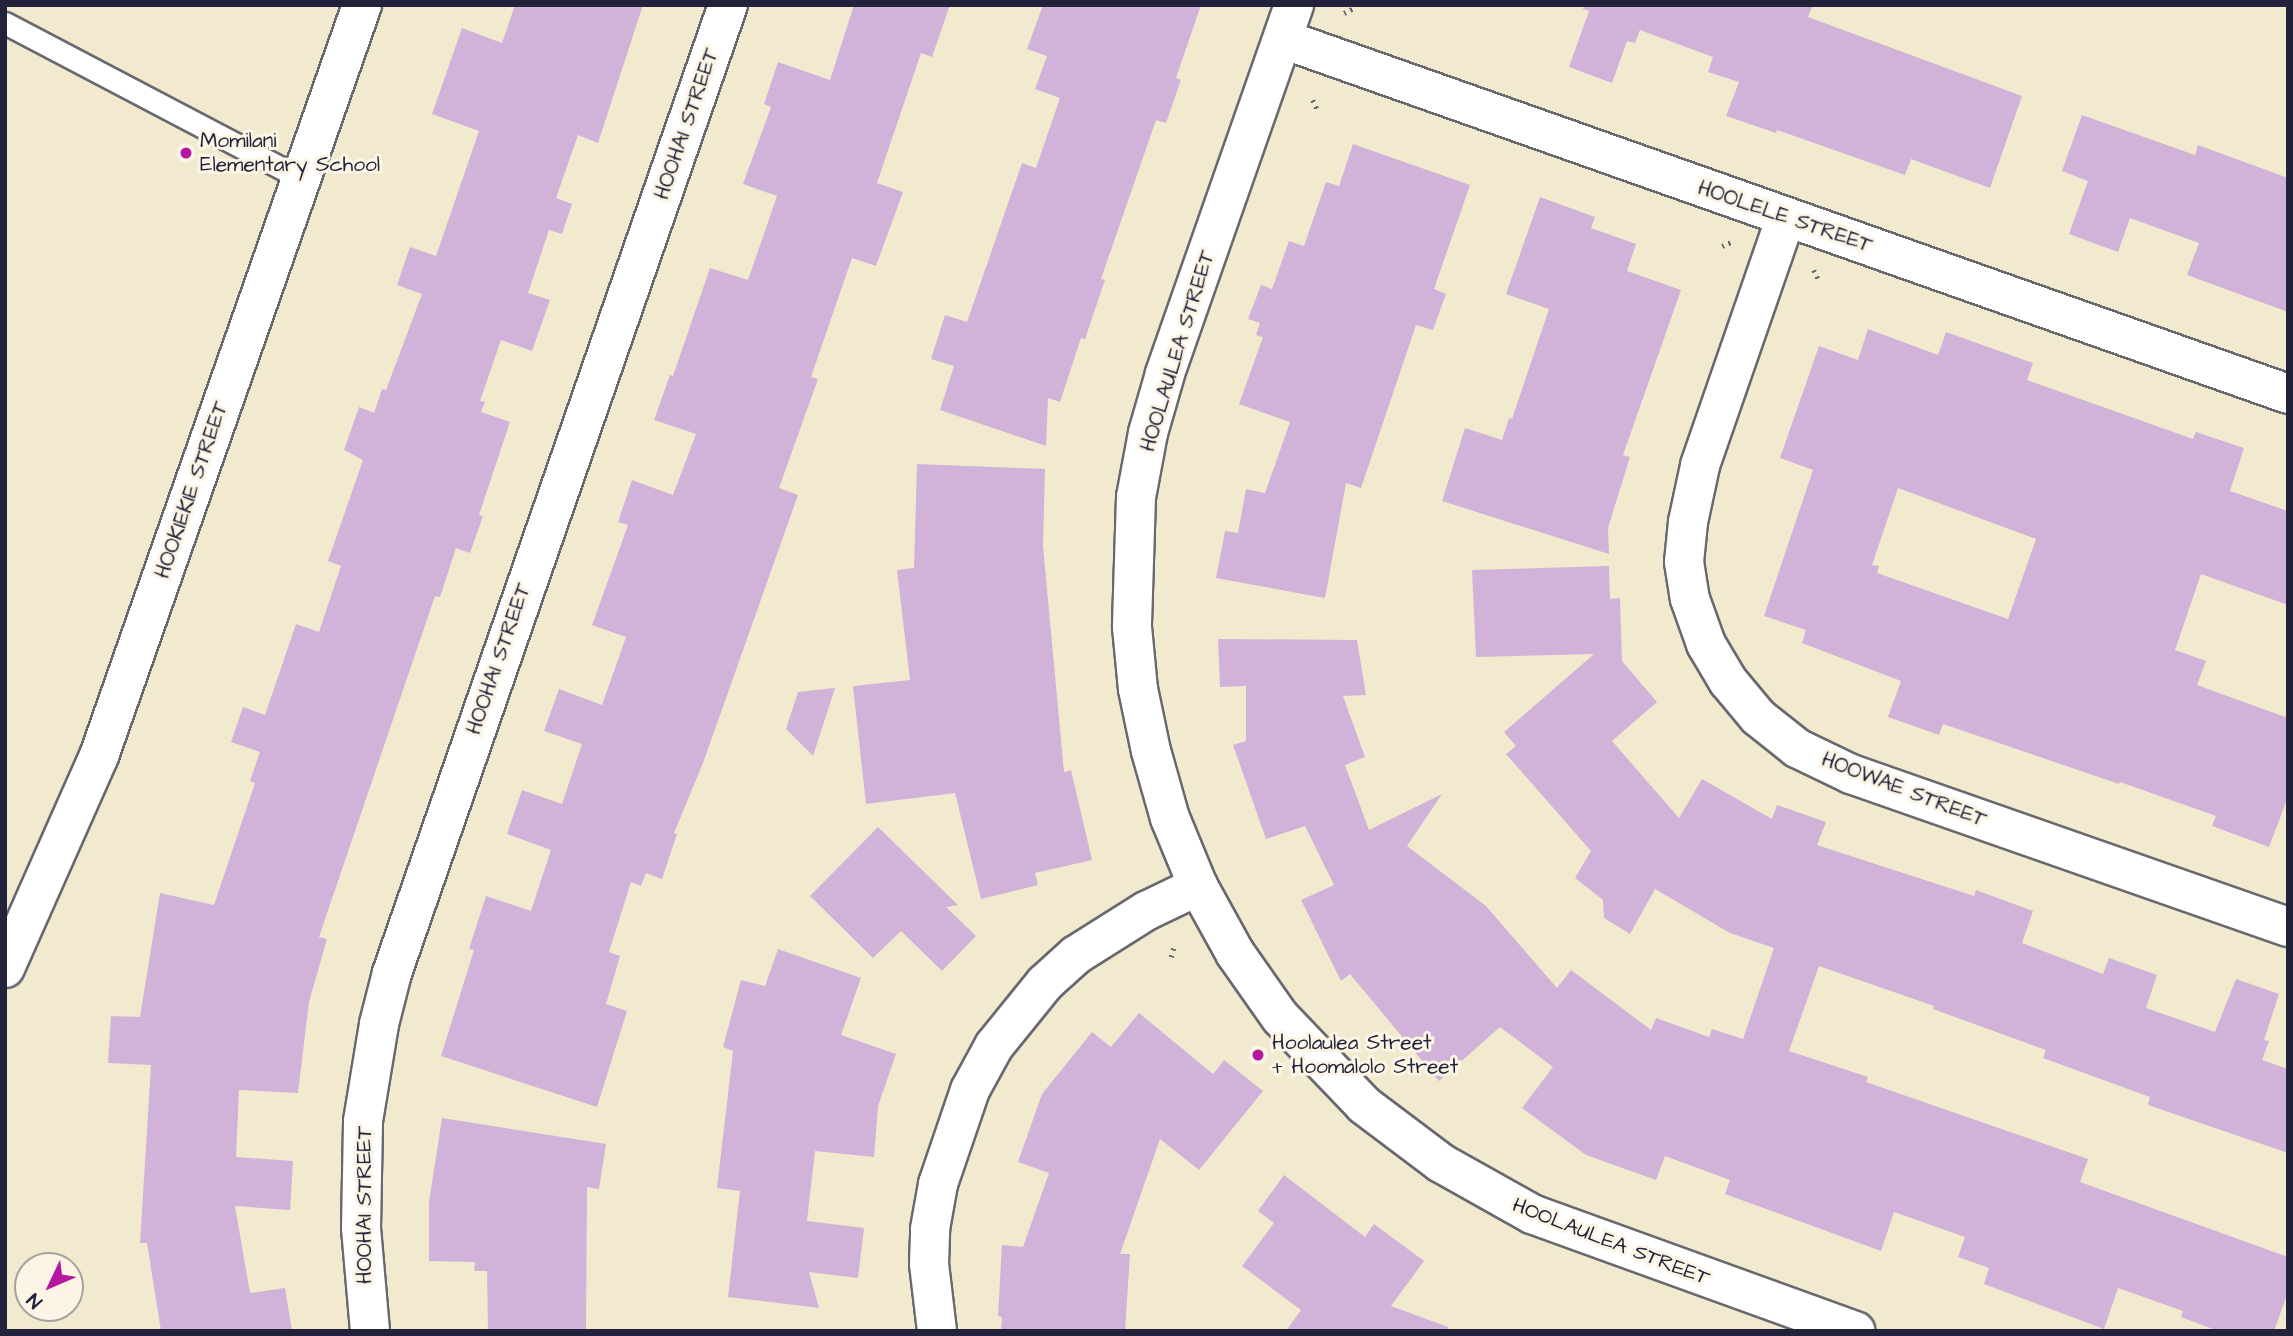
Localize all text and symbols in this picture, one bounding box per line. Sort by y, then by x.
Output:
street label: HOOHAI STREET [649,45,725,203]
place label: Momilani Elementary School [200,128,380,178]
marker: Momilani Elementary School [178,145,194,161]
street label: HOOLELE STREET [1695,175,1875,259]
street label: HOOLAULEA STREET [1135,247,1221,455]
street label: HOOKIEKIE STREET [150,398,234,582]
street label: HOOHAI STREET [461,580,537,738]
street label: HOOWAE STREET [1818,747,1990,833]
place label: Hoolaulea Street + Hoomalolo Street [1272,1030,1458,1080]
marker: Hoolaulea Street + Hoomalolo Street [1250,1047,1266,1063]
street label: HOOHAI STREET [352,1126,378,1284]
street label: HOOLAULEA STREET [1509,1193,1713,1291]
north arrow [14,1252,84,1322]
text: N [21,1287,49,1314]

